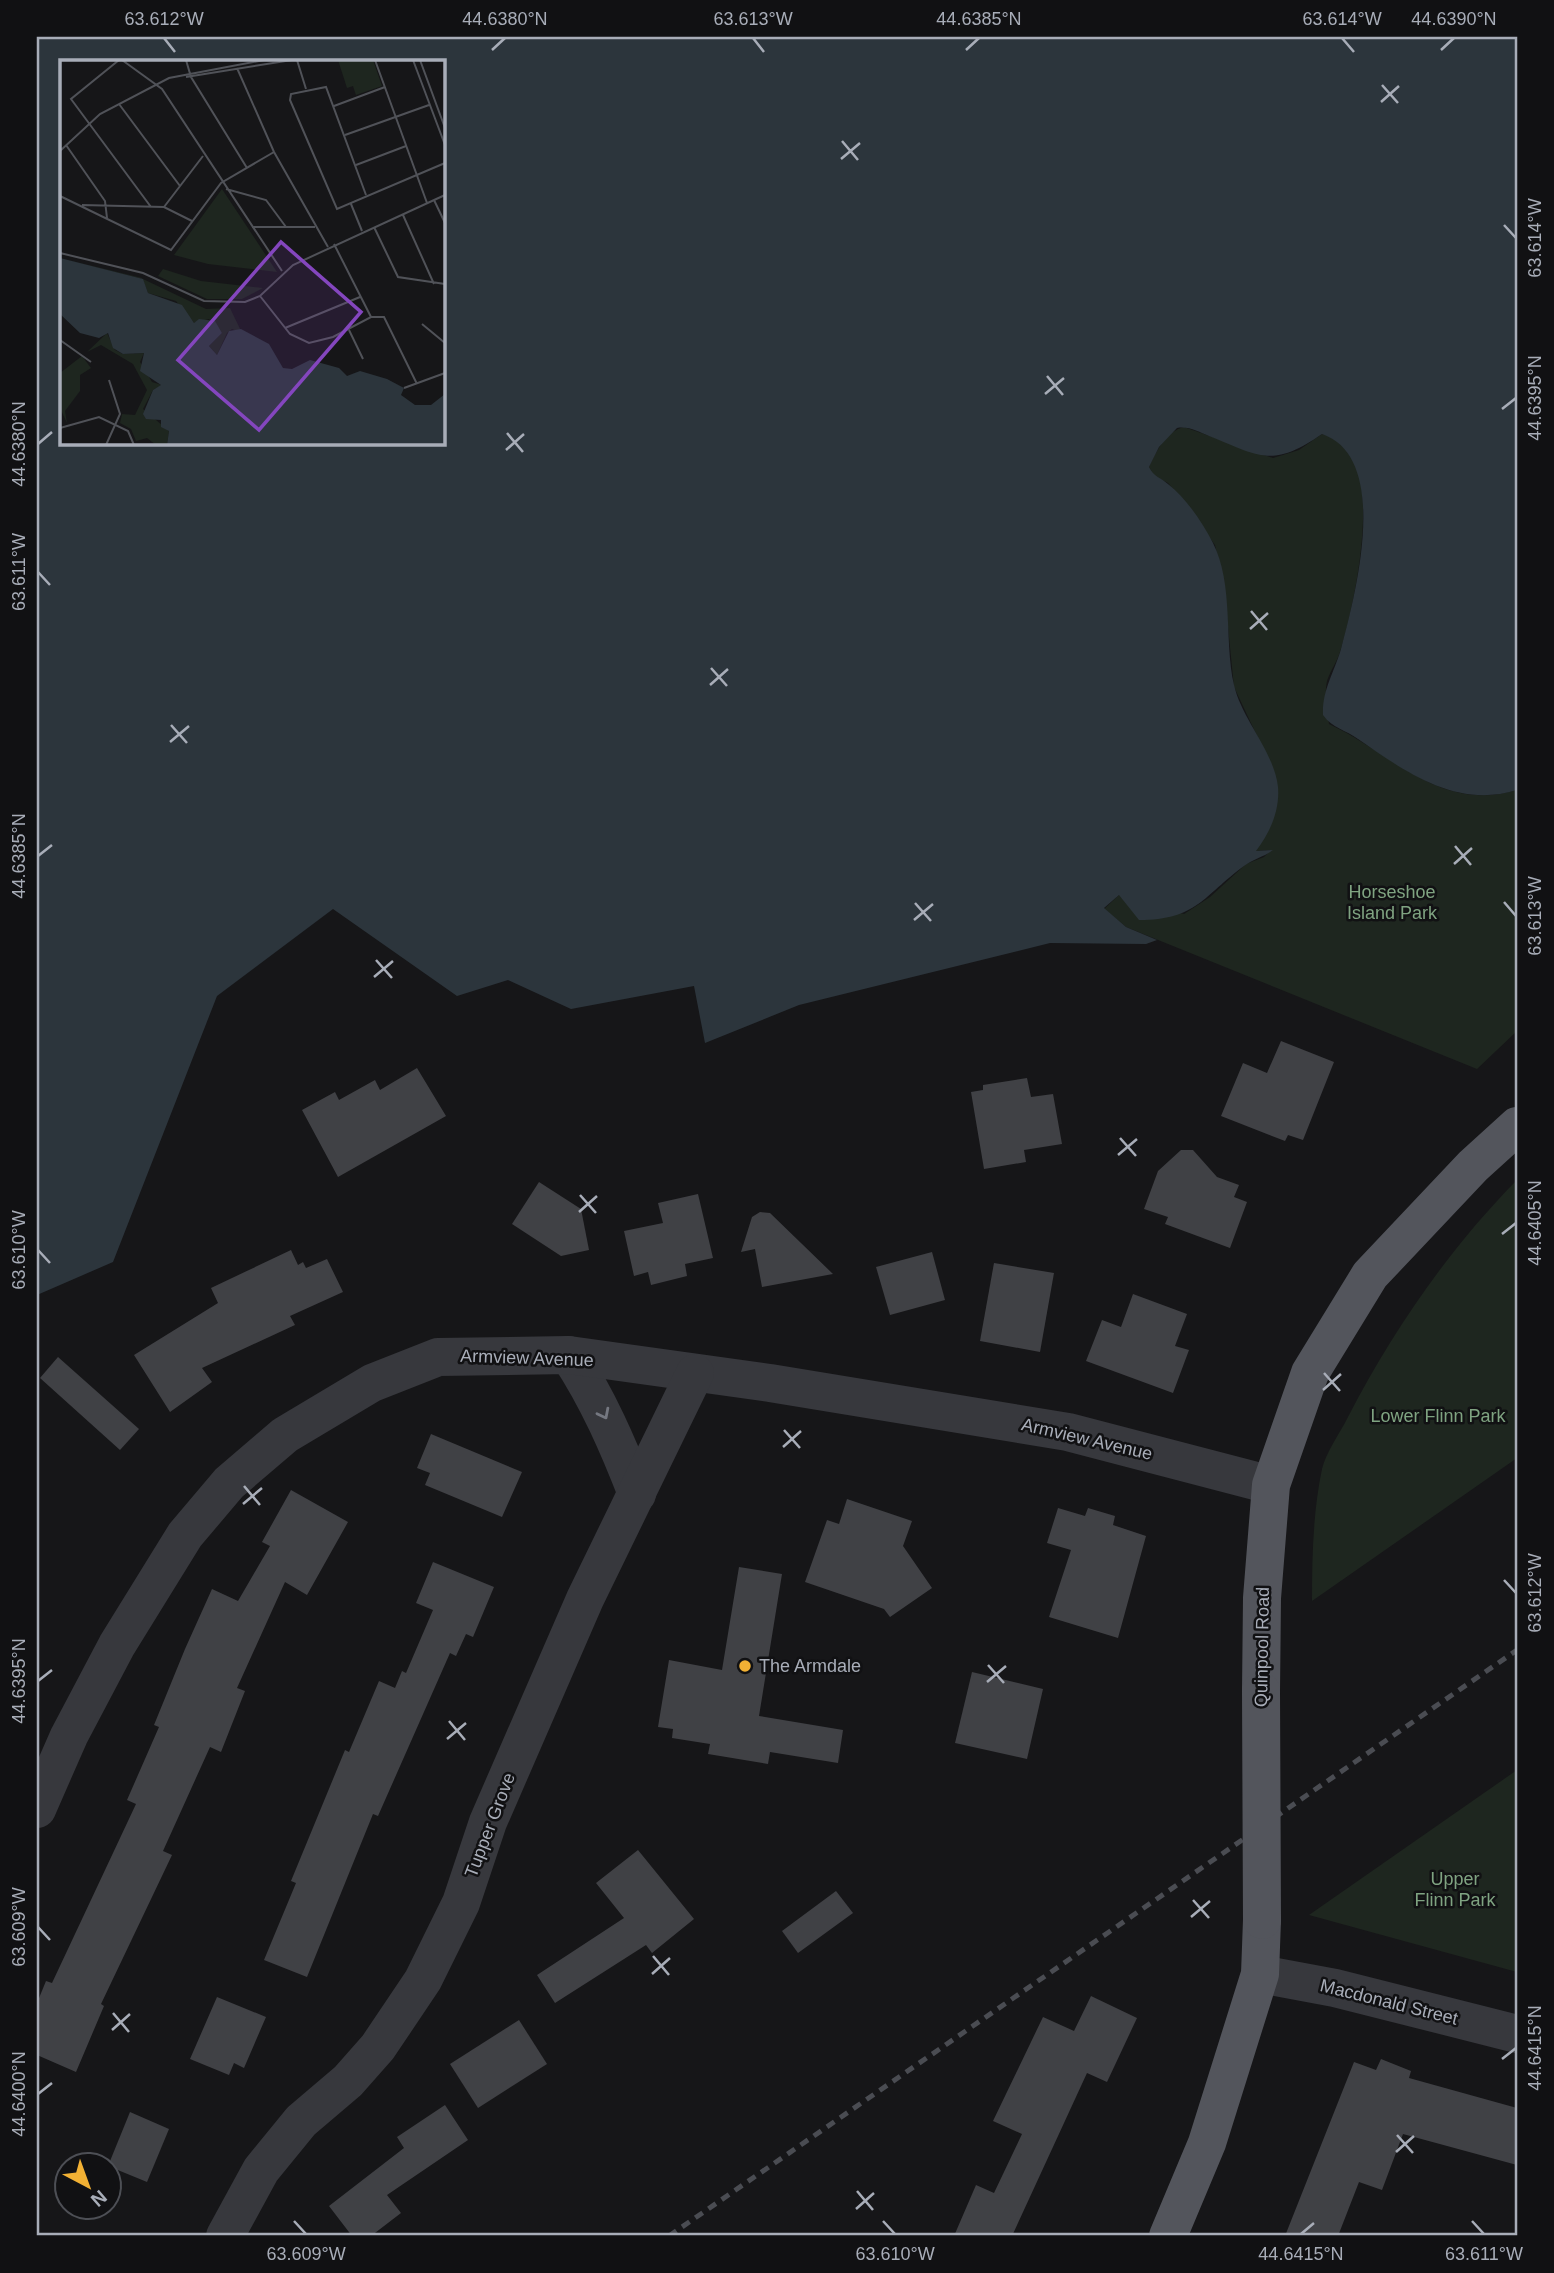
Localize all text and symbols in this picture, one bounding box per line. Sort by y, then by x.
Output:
text: 63.612°W [124,9,204,29]
text: 44.6380°N [462,9,548,29]
text: 63.613°W [713,9,793,29]
text: 44.6385°N [936,9,1022,29]
text: 63.614°W [1302,9,1382,29]
text: 44.6390°N [1411,9,1497,29]
inset map [60,60,444,444]
text: 63.614°W [1525,198,1545,278]
text: 44.6395°N [1525,355,1545,441]
text: 44.6380°N [9,401,29,487]
text: 63.611°W [9,533,29,611]
text: 44.6385°N [9,813,29,899]
text: 63.613°W [1525,876,1545,956]
park label: Horseshoe Island Park [1347,882,1438,923]
text: 44.6405°N [1525,1180,1545,1266]
text: 63.610°W [9,1210,29,1290]
street label: Armview Avenue [460,1346,594,1370]
park label: Lower Flinn Park [1370,1406,1507,1426]
one-way arrow [596,1407,610,1419]
street label: Armview Avenue [1020,1414,1154,1464]
text: 63.612°W [1525,1553,1545,1633]
street label: Quinpool Road [1251,1587,1273,1707]
text: 44.6395°N [9,1638,29,1724]
place label: The Armdale [759,1656,861,1676]
marker: The Armdale [737,1658,753,1674]
street label: Tupper Grove [461,1770,519,1880]
park label: Upper Flinn Park [1414,1869,1497,1910]
text: 63.609°W [9,1887,29,1967]
street label: Macdonald Street [1318,1975,1460,2029]
text: 44.6415°N [1525,2005,1545,2091]
text: 44.6400°N [9,2051,29,2137]
north arrow [52,2150,122,2220]
text: N [87,2186,111,2211]
text: 63.609°W [266,2244,346,2264]
text: 63.610°W [855,2244,935,2264]
text: 44.6415°N [1258,2244,1344,2264]
text: 63.611°W [1445,2244,1523,2264]

